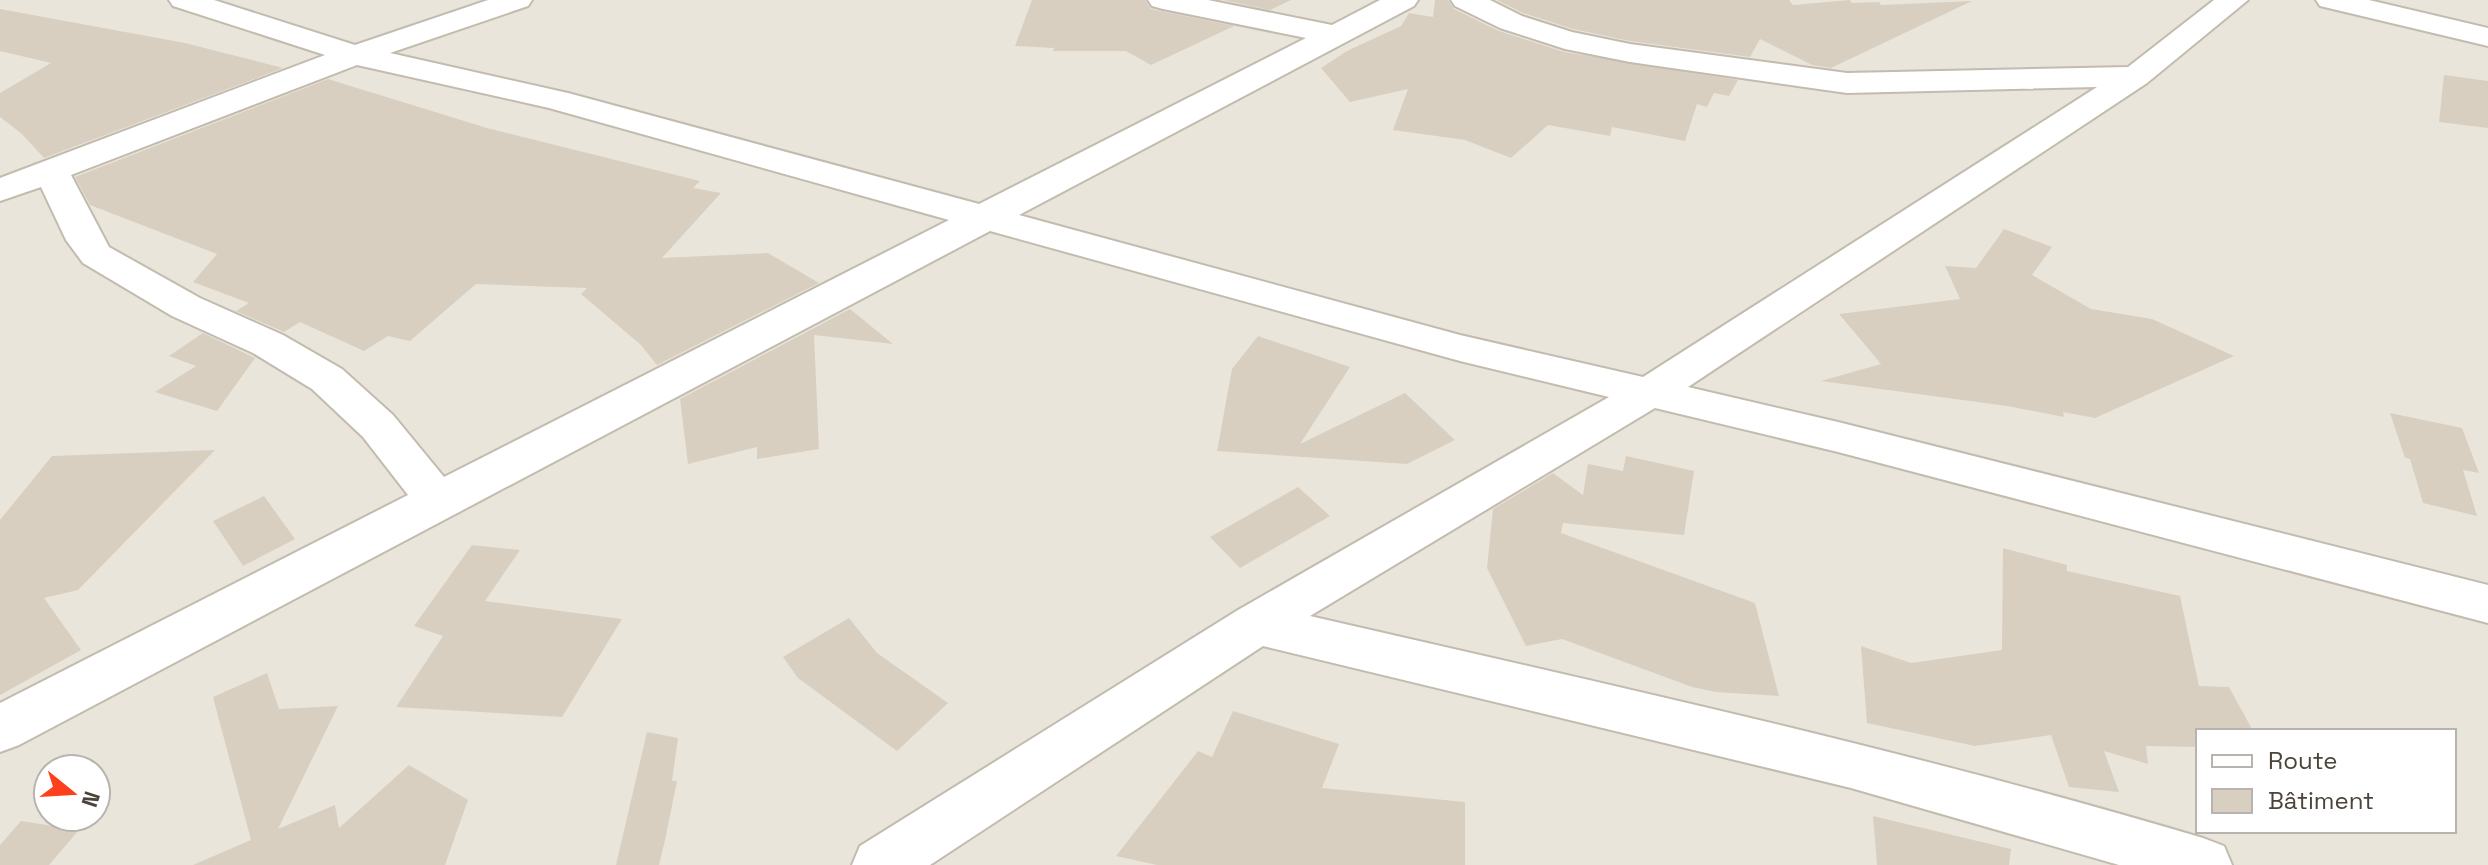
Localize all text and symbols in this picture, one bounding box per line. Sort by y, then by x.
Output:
legend [2196,729,2456,833]
text: Route [2268,745,2337,776]
north arrow [32,753,112,833]
text: Bâtiment [2268,785,2374,816]
text: N [75,788,107,811]

